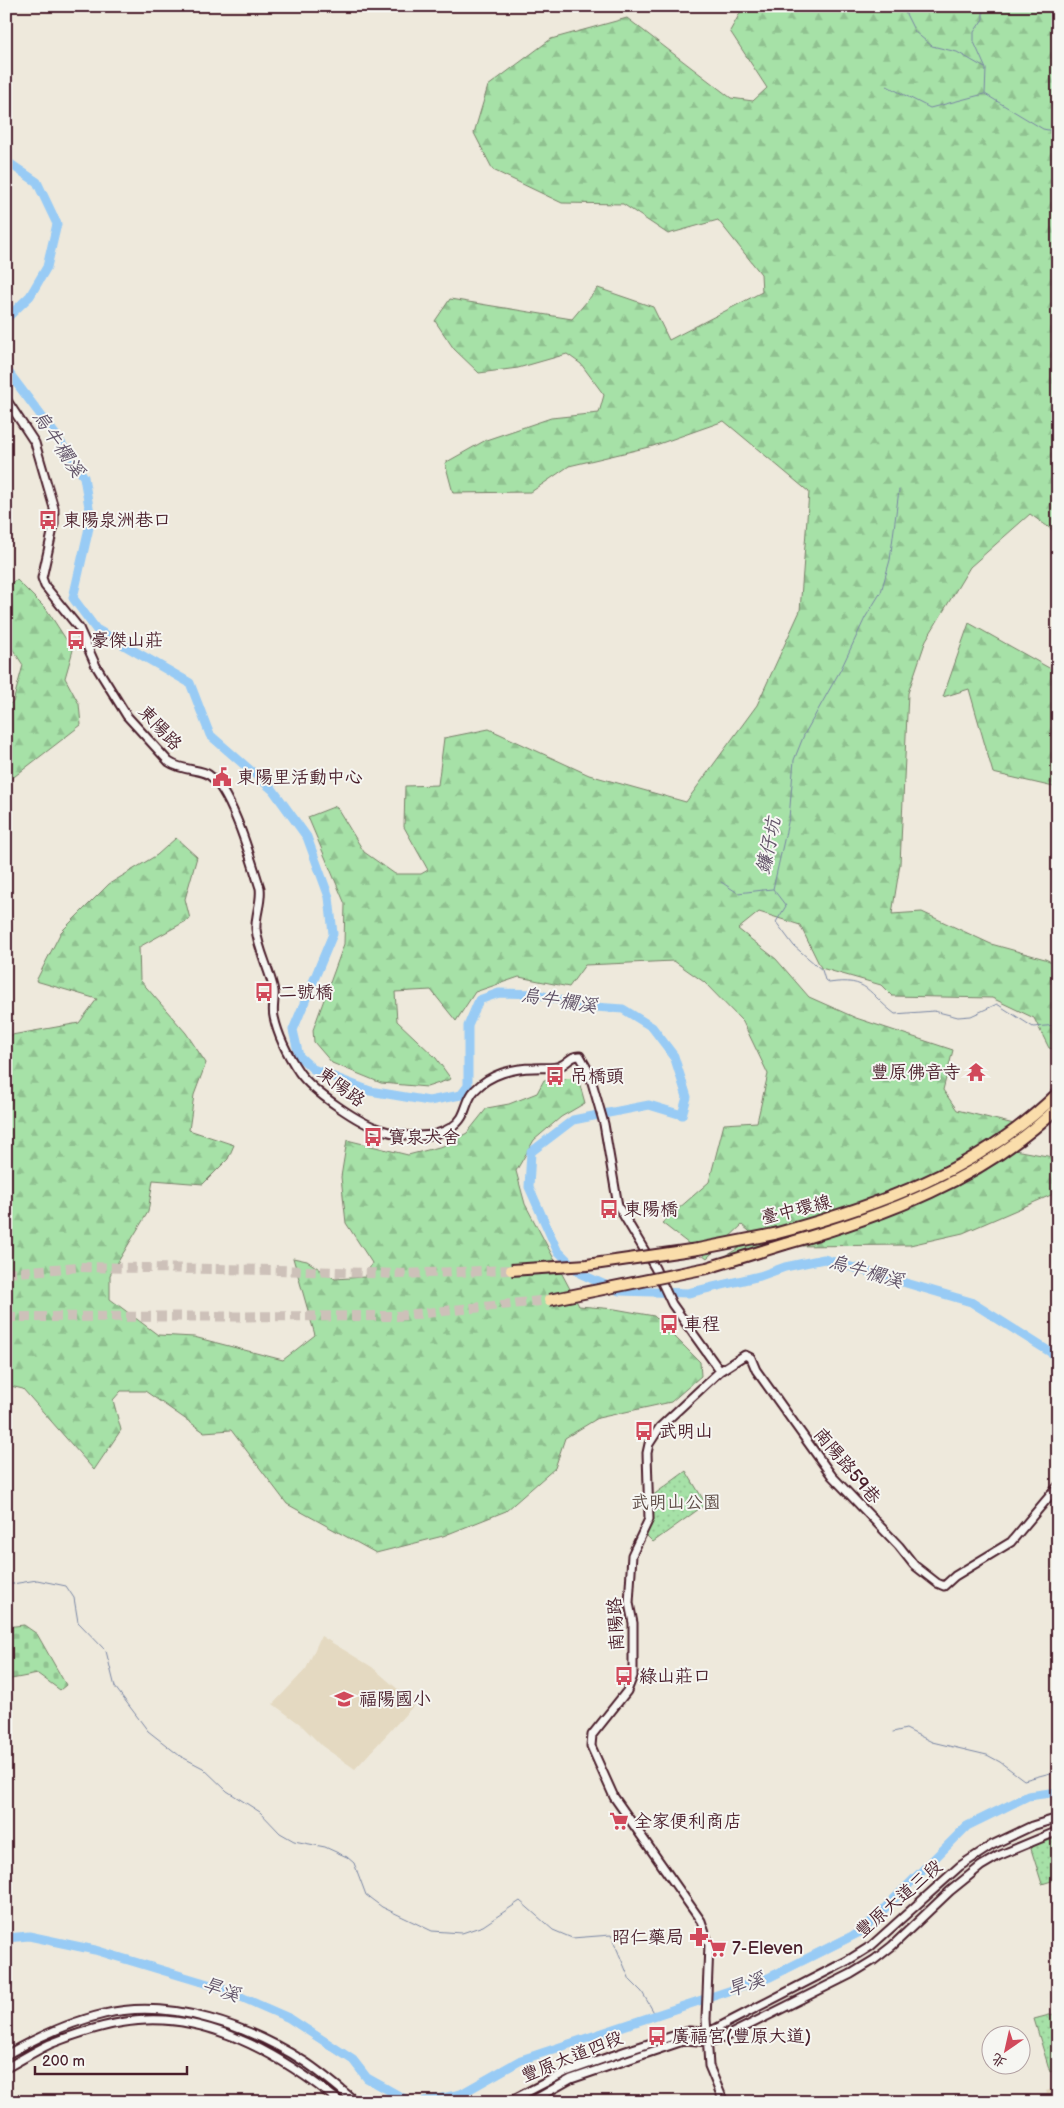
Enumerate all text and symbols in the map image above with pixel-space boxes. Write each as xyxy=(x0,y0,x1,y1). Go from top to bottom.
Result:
water label: 烏牛欄溪 xyxy=(27,406,89,483)
bus stop icon: 東陽泉洲巷口 xyxy=(37,509,59,531)
place label: 東陽泉洲巷口 xyxy=(63,510,171,531)
bus stop icon: 豪傑山莊 xyxy=(65,629,87,651)
place label: 豪傑山莊 xyxy=(91,630,163,651)
street label: 東陽路 xyxy=(134,701,186,755)
public building icon: 東陽里活動中心 xyxy=(211,766,233,788)
place label: 東陽里活動中心 xyxy=(237,767,363,788)
water label: 鐮仔坑 xyxy=(752,814,787,876)
bus stop icon: 二號橋 xyxy=(253,981,275,1003)
place label: 二號橋 xyxy=(279,982,333,1003)
water label: 烏牛欄溪 xyxy=(520,984,599,1018)
temple icon: 豐原佛音寺 xyxy=(965,1061,987,1083)
street label: 東陽路 xyxy=(313,1062,369,1112)
place label: 豐原佛音寺 xyxy=(871,1062,961,1083)
bus stop icon: 吊橋頭 xyxy=(544,1065,566,1087)
place label: 吊橋頭 xyxy=(570,1066,624,1087)
bus stop icon: 寶泉犬舍 xyxy=(362,1126,384,1148)
place label: 寶泉犬舍 xyxy=(388,1127,460,1148)
street label: 臺中環線 xyxy=(759,1191,833,1229)
bus stop icon: 東陽橋 xyxy=(598,1198,620,1220)
place label: 東陽橋 xyxy=(624,1199,678,1220)
water label: 烏牛欄溪 xyxy=(826,1250,907,1294)
bus stop icon: 車程 xyxy=(658,1313,680,1335)
place label: 車程 xyxy=(684,1314,720,1335)
bus stop icon: 武明山 xyxy=(633,1420,655,1442)
place label: 武明山 xyxy=(659,1421,713,1442)
street label: 南陽路59巷 xyxy=(809,1424,885,1508)
park label: 武明山公園 xyxy=(631,1492,721,1513)
street label: 南陽路 xyxy=(604,1596,628,1652)
bus stop icon: 綠山莊口 xyxy=(613,1665,635,1687)
place label: 綠山莊口 xyxy=(639,1666,711,1687)
school or university icon: 福陽國小 xyxy=(333,1688,355,1710)
place label: 福陽國小 xyxy=(359,1689,431,1710)
supermarket icon: 全家便利商店 xyxy=(608,1810,630,1832)
place label: 全家便利商店 xyxy=(634,1811,742,1832)
street label: 豐原大道三段 xyxy=(851,1856,947,1942)
pharmacy icon: 昭仁藥局 xyxy=(688,1926,710,1948)
place label: 昭仁藥局 xyxy=(612,1927,684,1948)
supermarket icon: 7-Eleven xyxy=(706,1937,728,1959)
place label: 7-Eleven xyxy=(732,1938,803,1959)
water label: 旱溪 xyxy=(724,1968,769,2002)
water label: 旱溪 xyxy=(199,1973,244,2008)
bus stop icon: 廣福宮(豐原大道) xyxy=(646,2025,668,2047)
place label: 廣福宮(豐原大道) xyxy=(672,2026,811,2047)
north arrow xyxy=(982,2026,1032,2076)
street label: 豐原大道四段 xyxy=(518,2027,626,2087)
scale bar xyxy=(35,2043,188,2075)
text: 北 xyxy=(988,2049,1010,2071)
text: 200 m xyxy=(42,2052,85,2071)

